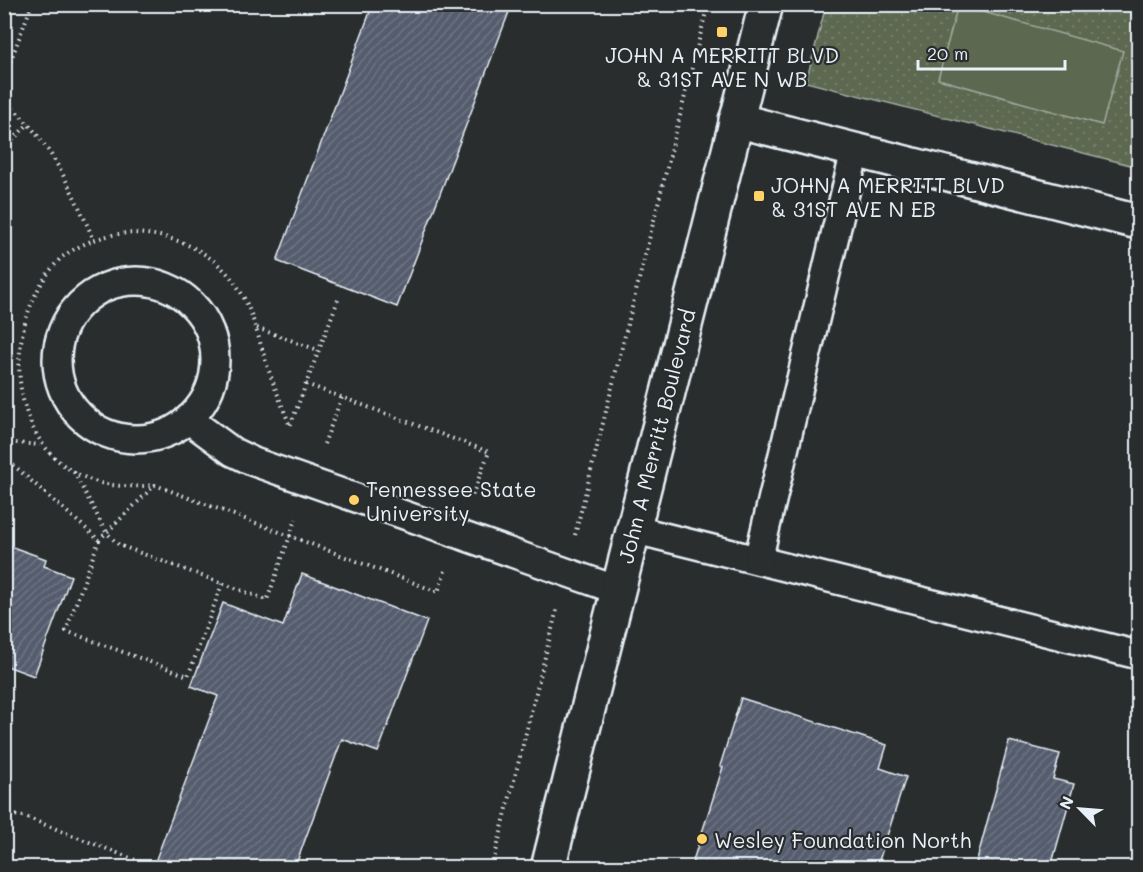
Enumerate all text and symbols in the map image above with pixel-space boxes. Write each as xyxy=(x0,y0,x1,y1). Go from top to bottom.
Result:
marker: JOHN A MERRITT BLVD & 31ST AVE N WB xyxy=(715,25,729,39)
scale bar xyxy=(918,33,1065,71)
place label: JOHN A MERRITT BLVD & 31ST AVE N WB xyxy=(605,41,839,92)
text: 20 m xyxy=(927,41,968,65)
place label: JOHN A MERRITT BLVD & 31ST AVE N EB xyxy=(771,171,1005,222)
marker: JOHN A MERRITT BLVD & 31ST AVE N EB xyxy=(752,189,766,203)
street label: John A Merritt Boulevard xyxy=(611,306,701,566)
place label: Tennessee State University xyxy=(366,475,536,526)
marker: Tennessee State University xyxy=(347,493,361,507)
north arrow xyxy=(1050,779,1110,839)
text: N xyxy=(1054,793,1078,812)
place label: Wesley Foundation North xyxy=(714,826,971,853)
marker: Wesley Foundation North xyxy=(695,832,709,846)

